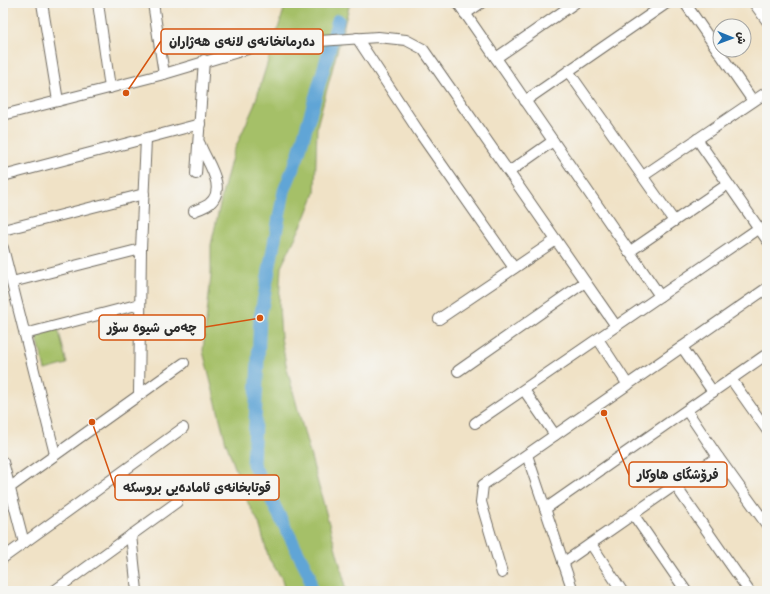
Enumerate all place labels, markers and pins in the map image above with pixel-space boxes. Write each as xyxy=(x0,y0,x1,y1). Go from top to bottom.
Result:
callout: دەرمانخانەی لانەی هەژاران xyxy=(161,29,323,54)
callout: چەمی شیوە سۆر xyxy=(99,315,205,340)
callout: فرۆشگای ھاوکار xyxy=(629,462,727,487)
callout: قوتابخانەی ئامادەیی بروسکە xyxy=(115,475,279,500)

